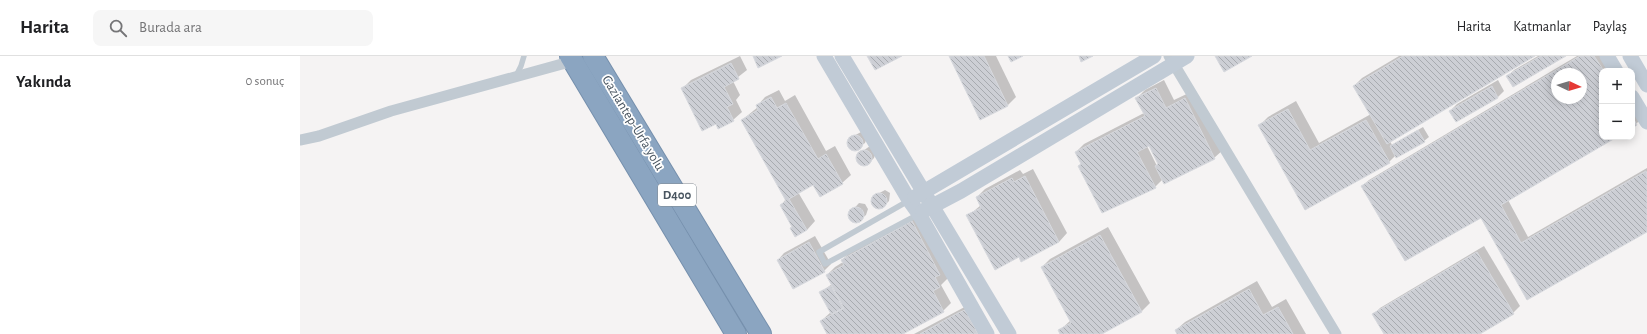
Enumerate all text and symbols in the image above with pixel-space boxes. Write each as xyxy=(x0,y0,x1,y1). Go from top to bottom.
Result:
search box xyxy=(93,10,373,46)
icon: search xyxy=(107,17,129,39)
text: Harita xyxy=(20,18,69,37)
text: Burada ara xyxy=(139,20,202,35)
text: Harita xyxy=(1457,20,1491,34)
text: Katmanlar xyxy=(1513,20,1571,34)
text: Paylaş xyxy=(1593,20,1627,34)
north arrow xyxy=(1551,68,1587,104)
map controls xyxy=(1599,68,1635,140)
button: + xyxy=(1599,68,1635,104)
text: Yakında xyxy=(16,73,72,90)
street label: Gaziantep-Urfa yolu xyxy=(599,73,667,173)
text: 0 sonuç xyxy=(246,75,284,88)
button: − xyxy=(1599,104,1635,140)
road number: D400 xyxy=(658,184,696,206)

